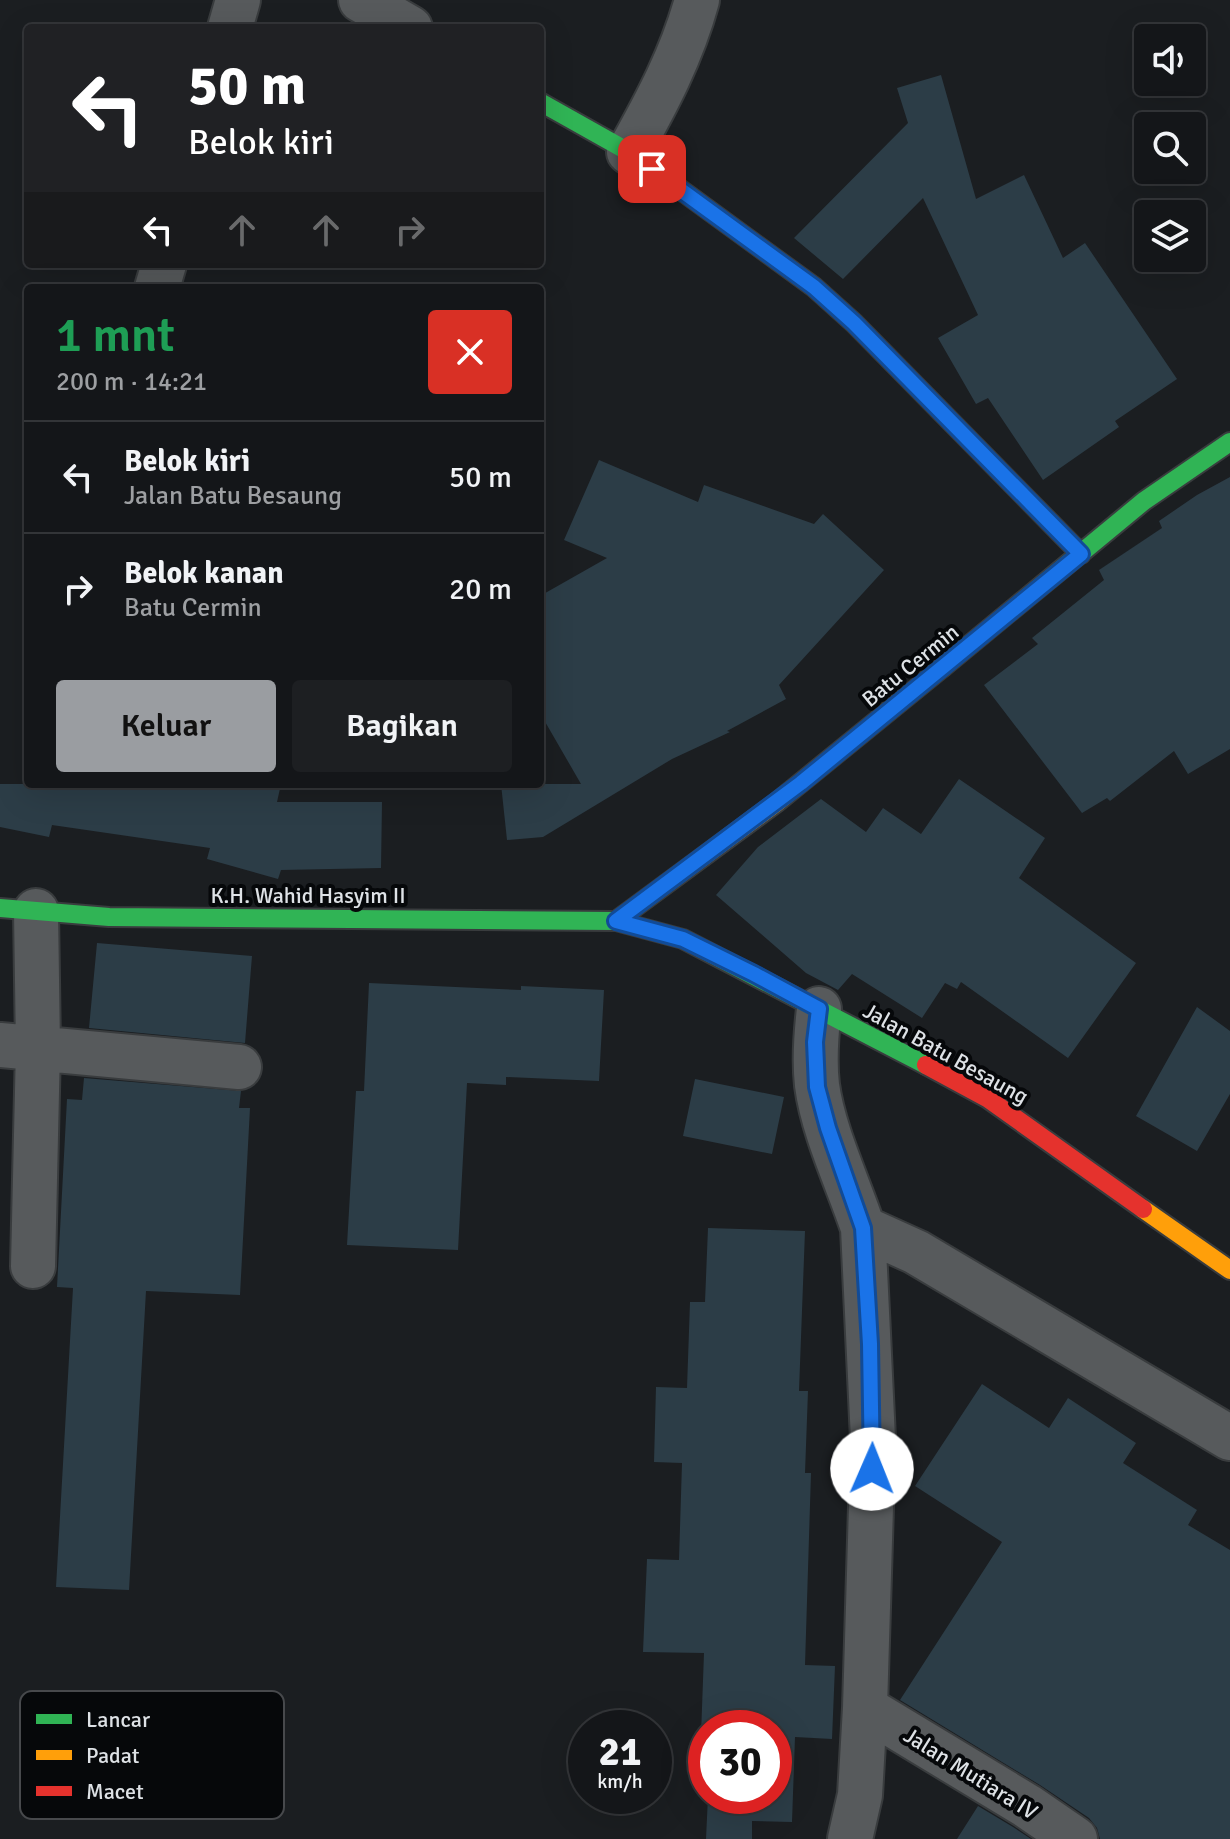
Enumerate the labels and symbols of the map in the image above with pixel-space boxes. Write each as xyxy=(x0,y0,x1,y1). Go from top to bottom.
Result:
pin xyxy=(618,135,686,203)
street label: Batu Cermin xyxy=(857,618,964,713)
street label: K.H. Wahid Hasyim II xyxy=(210,882,406,909)
street label: Jalan Batu Besaung xyxy=(859,997,1033,1110)
position arrow xyxy=(830,1427,914,1511)
legend xyxy=(20,1691,284,1819)
text: Lancar xyxy=(86,1706,150,1733)
speed limit sign: 30 xyxy=(688,1710,792,1814)
street label: Jalan Mutiara IV xyxy=(899,1722,1043,1826)
text: Padat xyxy=(86,1742,140,1769)
text: Macet xyxy=(86,1778,144,1805)

